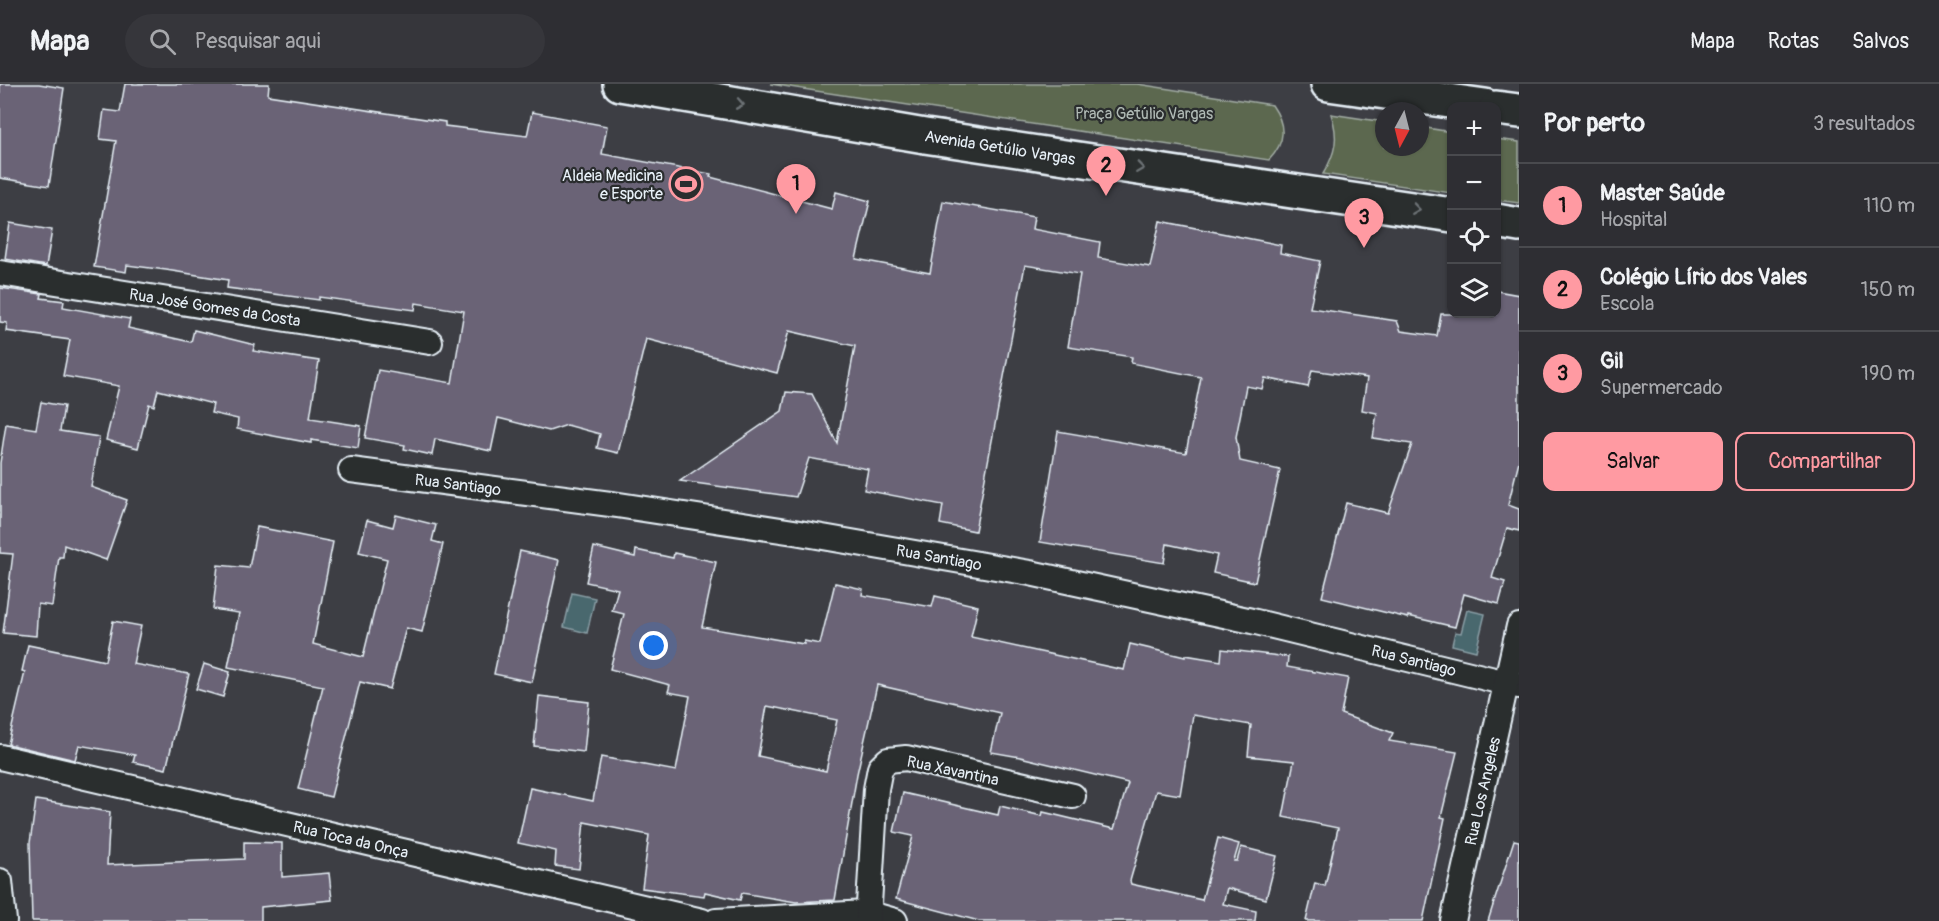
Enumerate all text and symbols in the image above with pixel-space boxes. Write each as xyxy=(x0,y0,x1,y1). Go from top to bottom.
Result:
search box xyxy=(125,14,545,68)
text: Mapa xyxy=(30,24,89,59)
icon: search xyxy=(146,25,179,58)
text: Pesquisar aqui xyxy=(194,27,321,55)
text: Mapa xyxy=(1690,28,1735,55)
text: Rotas xyxy=(1768,28,1819,55)
text: Salvos xyxy=(1852,28,1909,55)
one-way arrow xyxy=(734,97,744,110)
north arrow xyxy=(1375,102,1429,156)
map controls xyxy=(1447,102,1501,318)
button: + xyxy=(1447,102,1501,156)
park label: Praça Getúlio Vargas xyxy=(1075,104,1213,124)
text: Por perto xyxy=(1543,107,1645,139)
text: 3 resultados xyxy=(1813,111,1915,136)
street label: Avenida Getúlio Vargas xyxy=(923,126,1077,170)
pin: 2 xyxy=(1086,147,1126,196)
button: − xyxy=(1447,156,1501,210)
one-way arrow xyxy=(1135,162,1144,174)
pin: 1 xyxy=(776,164,816,214)
place label: Aldeia Medicina e Esporte xyxy=(562,166,663,204)
sports icon: Aldeia Medicina e Esporte xyxy=(668,166,704,202)
text: Master Saúde xyxy=(1600,179,1725,207)
text: 1 xyxy=(1559,193,1566,218)
text: 110 m xyxy=(1864,193,1915,218)
pin: 3 xyxy=(1344,198,1384,248)
one-way arrow xyxy=(1411,203,1420,215)
text: Hospital xyxy=(1600,207,1667,232)
button: locate xyxy=(1447,210,1501,264)
text: Colégio Lírio dos Vales xyxy=(1600,263,1807,291)
button: layers xyxy=(1447,264,1501,318)
text: 2 xyxy=(1557,277,1568,302)
text: 150 m xyxy=(1861,277,1915,302)
street label: Rua José Gomes da Costa xyxy=(128,285,302,331)
text: Escola xyxy=(1600,291,1654,316)
text: Gil xyxy=(1600,347,1624,375)
text: 3 xyxy=(1557,361,1568,386)
text: 190 m xyxy=(1861,361,1915,386)
text: Supermercado xyxy=(1600,375,1723,400)
button: Salvar xyxy=(1543,432,1723,491)
button: Compartilhar xyxy=(1735,432,1915,491)
street label: Rua Santiago xyxy=(414,470,503,500)
street label: Rua Santiago xyxy=(894,541,984,575)
your location xyxy=(639,631,668,660)
street label: Rua Santiago xyxy=(1369,641,1459,681)
street label: Rua Los Angeles xyxy=(1461,735,1505,847)
street label: Rua Xavantina xyxy=(905,751,1001,790)
street label: Rua Toca da Onça xyxy=(291,817,410,863)

